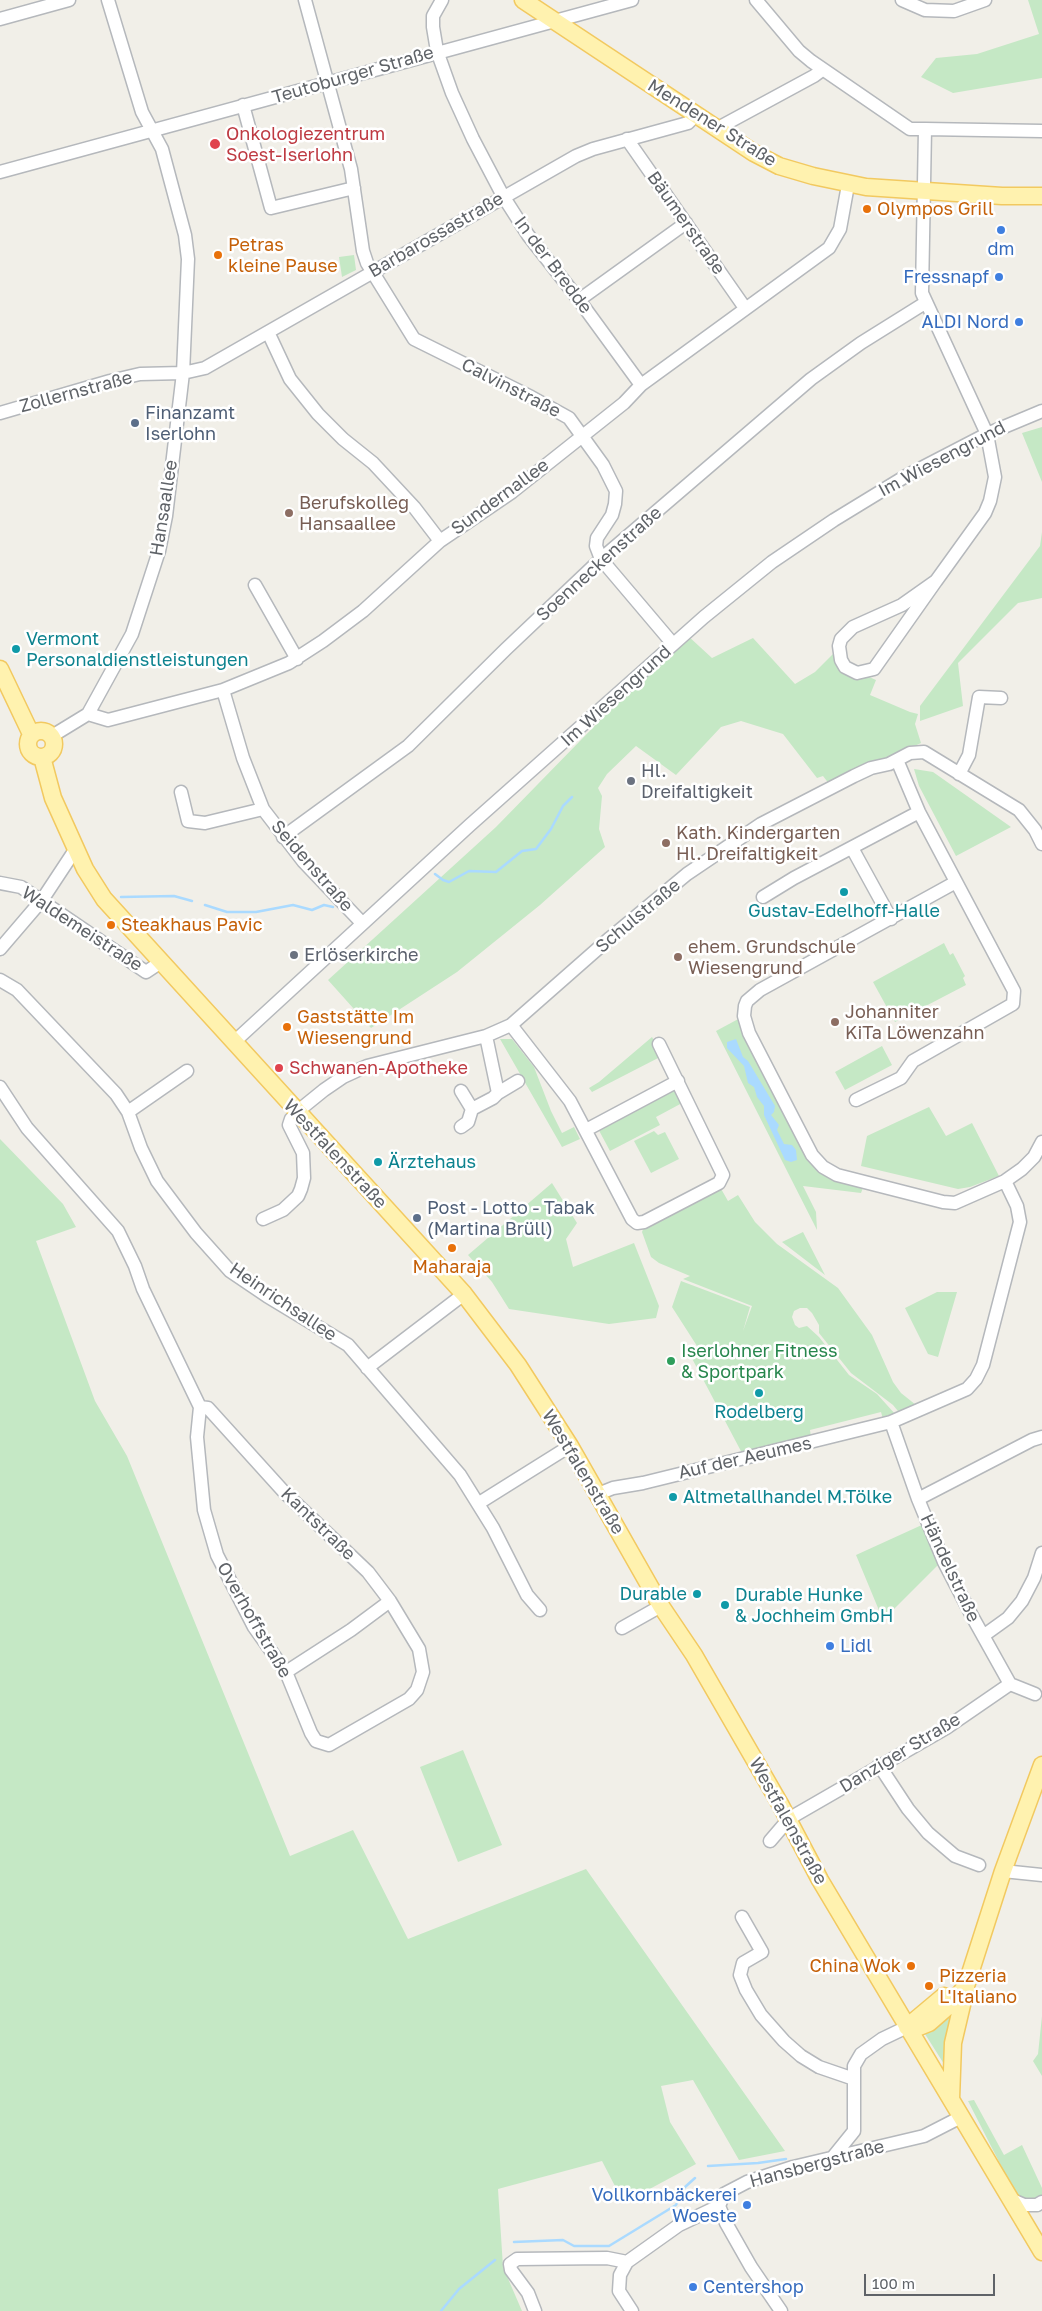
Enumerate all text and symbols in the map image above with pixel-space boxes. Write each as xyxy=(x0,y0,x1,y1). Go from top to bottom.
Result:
street label: Teutoburger Straße xyxy=(270,42,436,108)
street label: Mendener Straße xyxy=(644,75,780,171)
place label: Onkologiezentrum Soest-Iserlohn xyxy=(226,123,385,166)
marker: Onkologiezentrum Soest-Iserlohn xyxy=(208,137,222,151)
street label: Bäumerstraße xyxy=(642,167,730,279)
street label: Barbarossastraße xyxy=(365,188,507,282)
place label: Olympos Grill xyxy=(877,198,994,220)
marker: Olympos Grill xyxy=(861,203,873,215)
street label: In der Bredde xyxy=(509,212,597,318)
marker: dm xyxy=(995,224,1007,236)
place label: Petras kleine Pause xyxy=(228,234,338,276)
place label: dm xyxy=(988,238,1014,260)
marker: Petras kleine Pause xyxy=(212,249,224,261)
place label: Fressnapf xyxy=(903,266,989,288)
marker: Fressnapf xyxy=(993,271,1005,283)
place label: ALDI Nord xyxy=(922,311,1009,333)
marker: ALDI Nord xyxy=(1013,316,1025,328)
street label: Calvinstraße xyxy=(458,354,564,422)
street label: Zollernstraße xyxy=(17,367,135,417)
place label: Finanzamt Iserlohn xyxy=(145,402,235,444)
street label: Im Wiesengrund xyxy=(875,416,1009,502)
marker: Finanzamt Iserlohn xyxy=(129,417,141,429)
street label: Sundernallee xyxy=(447,454,553,540)
street label: Hansaallee xyxy=(146,458,182,558)
place label: Berufskolleg Hansaallee xyxy=(299,492,409,534)
street label: Soenneckenstraße xyxy=(532,502,666,626)
marker: Berufskolleg Hansaallee xyxy=(283,507,295,519)
place label: Vermont Personaldienstleistungen xyxy=(26,628,248,670)
street label: Im Wiesengrund xyxy=(556,641,676,751)
marker: Vermont Personaldienstleistungen xyxy=(10,643,22,655)
place label: Hl. Dreifaltigkeit xyxy=(641,760,753,802)
marker: Hl. Dreifaltigkeit xyxy=(625,775,637,787)
street label: Seidenstraße xyxy=(266,816,358,916)
place label: Kath. Kindergarten Hl. Dreifaltigkeit xyxy=(676,822,840,864)
marker: Kath. Kindergarten Hl. Dreifaltigkeit xyxy=(660,837,672,849)
street label: Schulstraße xyxy=(591,874,685,958)
street label: Waldemeistraße xyxy=(18,882,146,976)
marker: Gustav-Edelhoff-Halle xyxy=(838,886,850,898)
place label: Gustav-Edelhoff-Halle xyxy=(748,900,940,922)
place label: Steakhaus Pavic xyxy=(121,914,262,936)
marker: Steakhaus Pavic xyxy=(105,919,117,931)
place label: ehem. Grundschule Wiesengrund xyxy=(688,936,856,979)
place label: Erlöserkirche xyxy=(304,944,419,966)
marker: Erlöserkirche xyxy=(288,949,300,961)
marker: ehem. Grundschule Wiesengrund xyxy=(672,951,684,963)
place label: Johanniter KiTa Löwenzahn xyxy=(845,1001,985,1044)
place label: Gaststätte Im Wiesengrund xyxy=(297,1006,414,1048)
marker: Johanniter KiTa Löwenzahn xyxy=(829,1016,841,1028)
marker: Gaststätte Im Wiesengrund xyxy=(281,1021,293,1033)
place label: Schwanen-Apotheke xyxy=(289,1057,468,1079)
marker: Schwanen-Apotheke xyxy=(273,1062,285,1074)
street label: Westfalenstraße xyxy=(279,1095,391,1213)
place label: Ärztehaus xyxy=(388,1151,476,1173)
marker: Ärztehaus xyxy=(372,1156,384,1168)
place label: Post - Lotto - Tabak (Martina Brüll) xyxy=(427,1197,595,1240)
marker: Post - Lotto - Tabak (Martina Brüll) xyxy=(411,1212,423,1224)
marker: Maharaja xyxy=(446,1242,458,1254)
place label: Maharaja xyxy=(413,1256,491,1278)
street label: Heinrichsallee xyxy=(225,1258,341,1346)
place label: Iserlohner Fitness & Sportpark xyxy=(681,1340,837,1382)
marker: Iserlohner Fitness & Sportpark xyxy=(665,1355,677,1367)
marker: Rodelberg xyxy=(753,1387,765,1399)
place label: Rodelberg xyxy=(714,1401,804,1423)
street label: Westfalenstraße xyxy=(537,1406,629,1538)
street label: Auf der Aeumes xyxy=(676,1432,814,1484)
street label: Kantstraße xyxy=(276,1483,360,1565)
place label: Altmetallhandel M.Tölke xyxy=(683,1486,892,1508)
marker: Altmetallhandel M.Tölke xyxy=(667,1491,679,1503)
street label: Händelstraße xyxy=(916,1510,984,1626)
street label: Overhoffstraße xyxy=(212,1558,296,1682)
place label: Durable xyxy=(619,1583,687,1605)
place label: Durable Hunke & Jochheim GmbH xyxy=(735,1584,893,1626)
marker: Durable xyxy=(691,1588,703,1600)
marker: Durable Hunke & Jochheim GmbH xyxy=(719,1599,731,1611)
place label: Lidl xyxy=(840,1635,872,1657)
marker: Lidl xyxy=(824,1640,836,1652)
street label: Danziger Straße xyxy=(836,1708,964,1798)
street label: Westfalenstraße xyxy=(744,1754,832,1888)
place label: China Wok xyxy=(810,1955,901,1977)
marker: China Wok xyxy=(905,1960,917,1972)
place label: Pizzeria L'Italiano xyxy=(939,1965,1017,2008)
marker: Pizzeria L'Italiano xyxy=(923,1980,935,1992)
street label: Hansbergstraße xyxy=(747,2136,887,2192)
place label: Vollkornbäckerei Woeste xyxy=(592,2184,737,2226)
marker: Vollkornbäckerei Woeste xyxy=(741,2199,753,2211)
scale bar xyxy=(867,2264,998,2296)
text: 100 m xyxy=(872,2274,915,2292)
place label: Centershop xyxy=(703,2276,804,2298)
marker: Centershop xyxy=(687,2281,699,2293)

